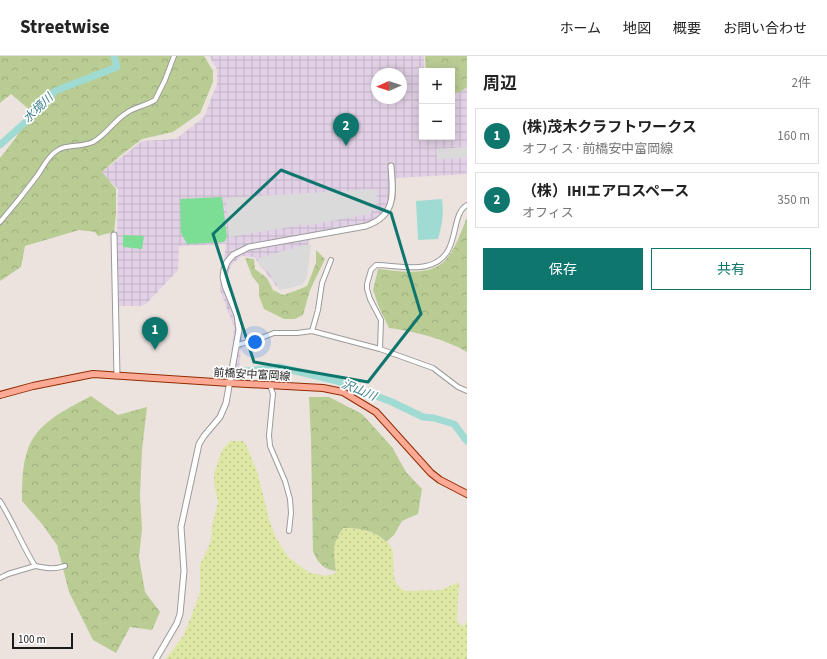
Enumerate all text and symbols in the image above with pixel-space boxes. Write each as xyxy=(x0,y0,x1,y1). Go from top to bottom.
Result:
text: Streetwise xyxy=(20,14,110,41)
text: ホーム xyxy=(559,19,601,39)
text: 地図 xyxy=(623,19,651,39)
text: 概要 xyxy=(673,19,701,39)
text: お問い合わせ xyxy=(723,19,807,39)
north arrow xyxy=(371,68,407,104)
map controls xyxy=(419,68,455,140)
button: + xyxy=(419,68,455,104)
text: 周辺 xyxy=(483,72,517,96)
text: 2件 xyxy=(792,74,811,92)
water label: 水境川 xyxy=(19,88,59,127)
button: − xyxy=(419,104,455,140)
pin: 2 xyxy=(333,113,359,146)
text: (株)茂木クラフトワークス xyxy=(522,117,697,138)
text: 1 xyxy=(494,127,500,145)
text: 160 m xyxy=(777,127,810,145)
text: オフィス · 前橋安中富岡線 xyxy=(522,140,673,158)
text: （株）IHIエアロスペース xyxy=(522,181,689,202)
text: 2 xyxy=(494,191,500,209)
text: 350 m xyxy=(777,191,810,209)
text: オフィス xyxy=(522,204,574,222)
button: 保存 xyxy=(483,248,643,290)
button: 共有 xyxy=(651,248,811,290)
pin: 1 xyxy=(142,317,168,350)
your location xyxy=(245,332,265,352)
street label: 前橋安中富岡線 xyxy=(213,365,291,384)
water label: 沢山川 xyxy=(339,376,381,406)
scale bar xyxy=(12,631,73,650)
text: 100 m xyxy=(18,632,46,647)

